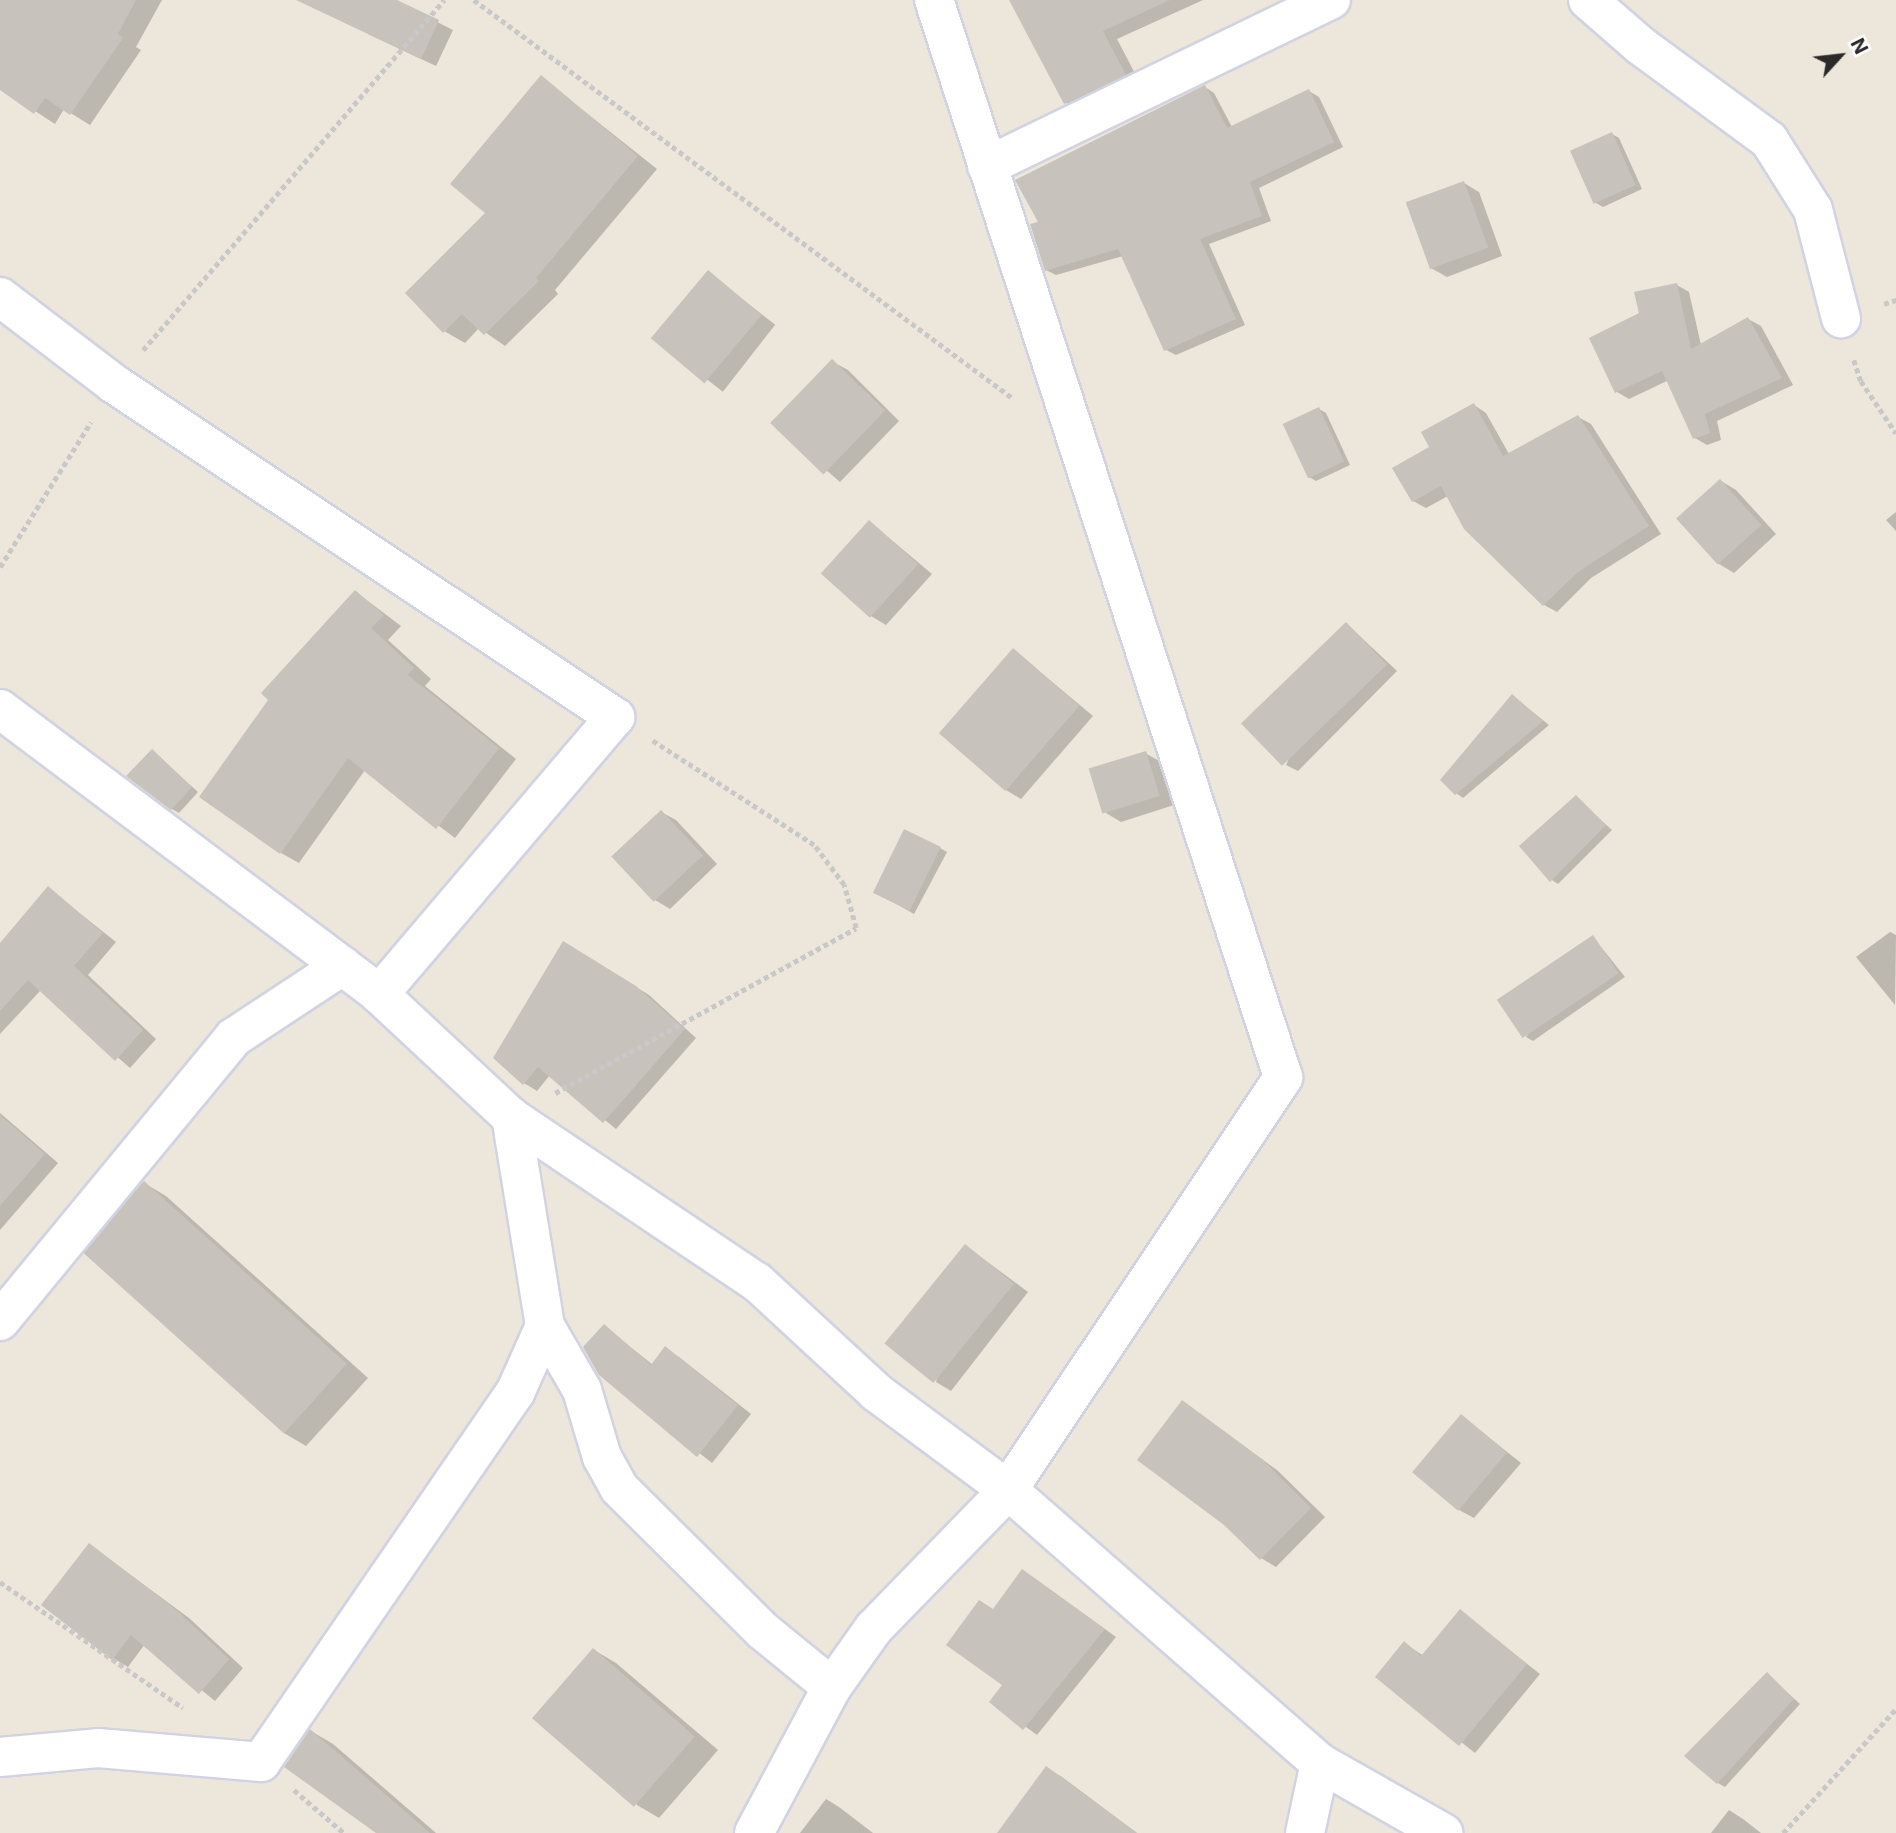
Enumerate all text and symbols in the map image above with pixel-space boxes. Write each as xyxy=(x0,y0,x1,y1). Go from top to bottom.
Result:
north arrow xyxy=(1805,21,1875,91)
text: N xyxy=(1846,35,1873,58)

